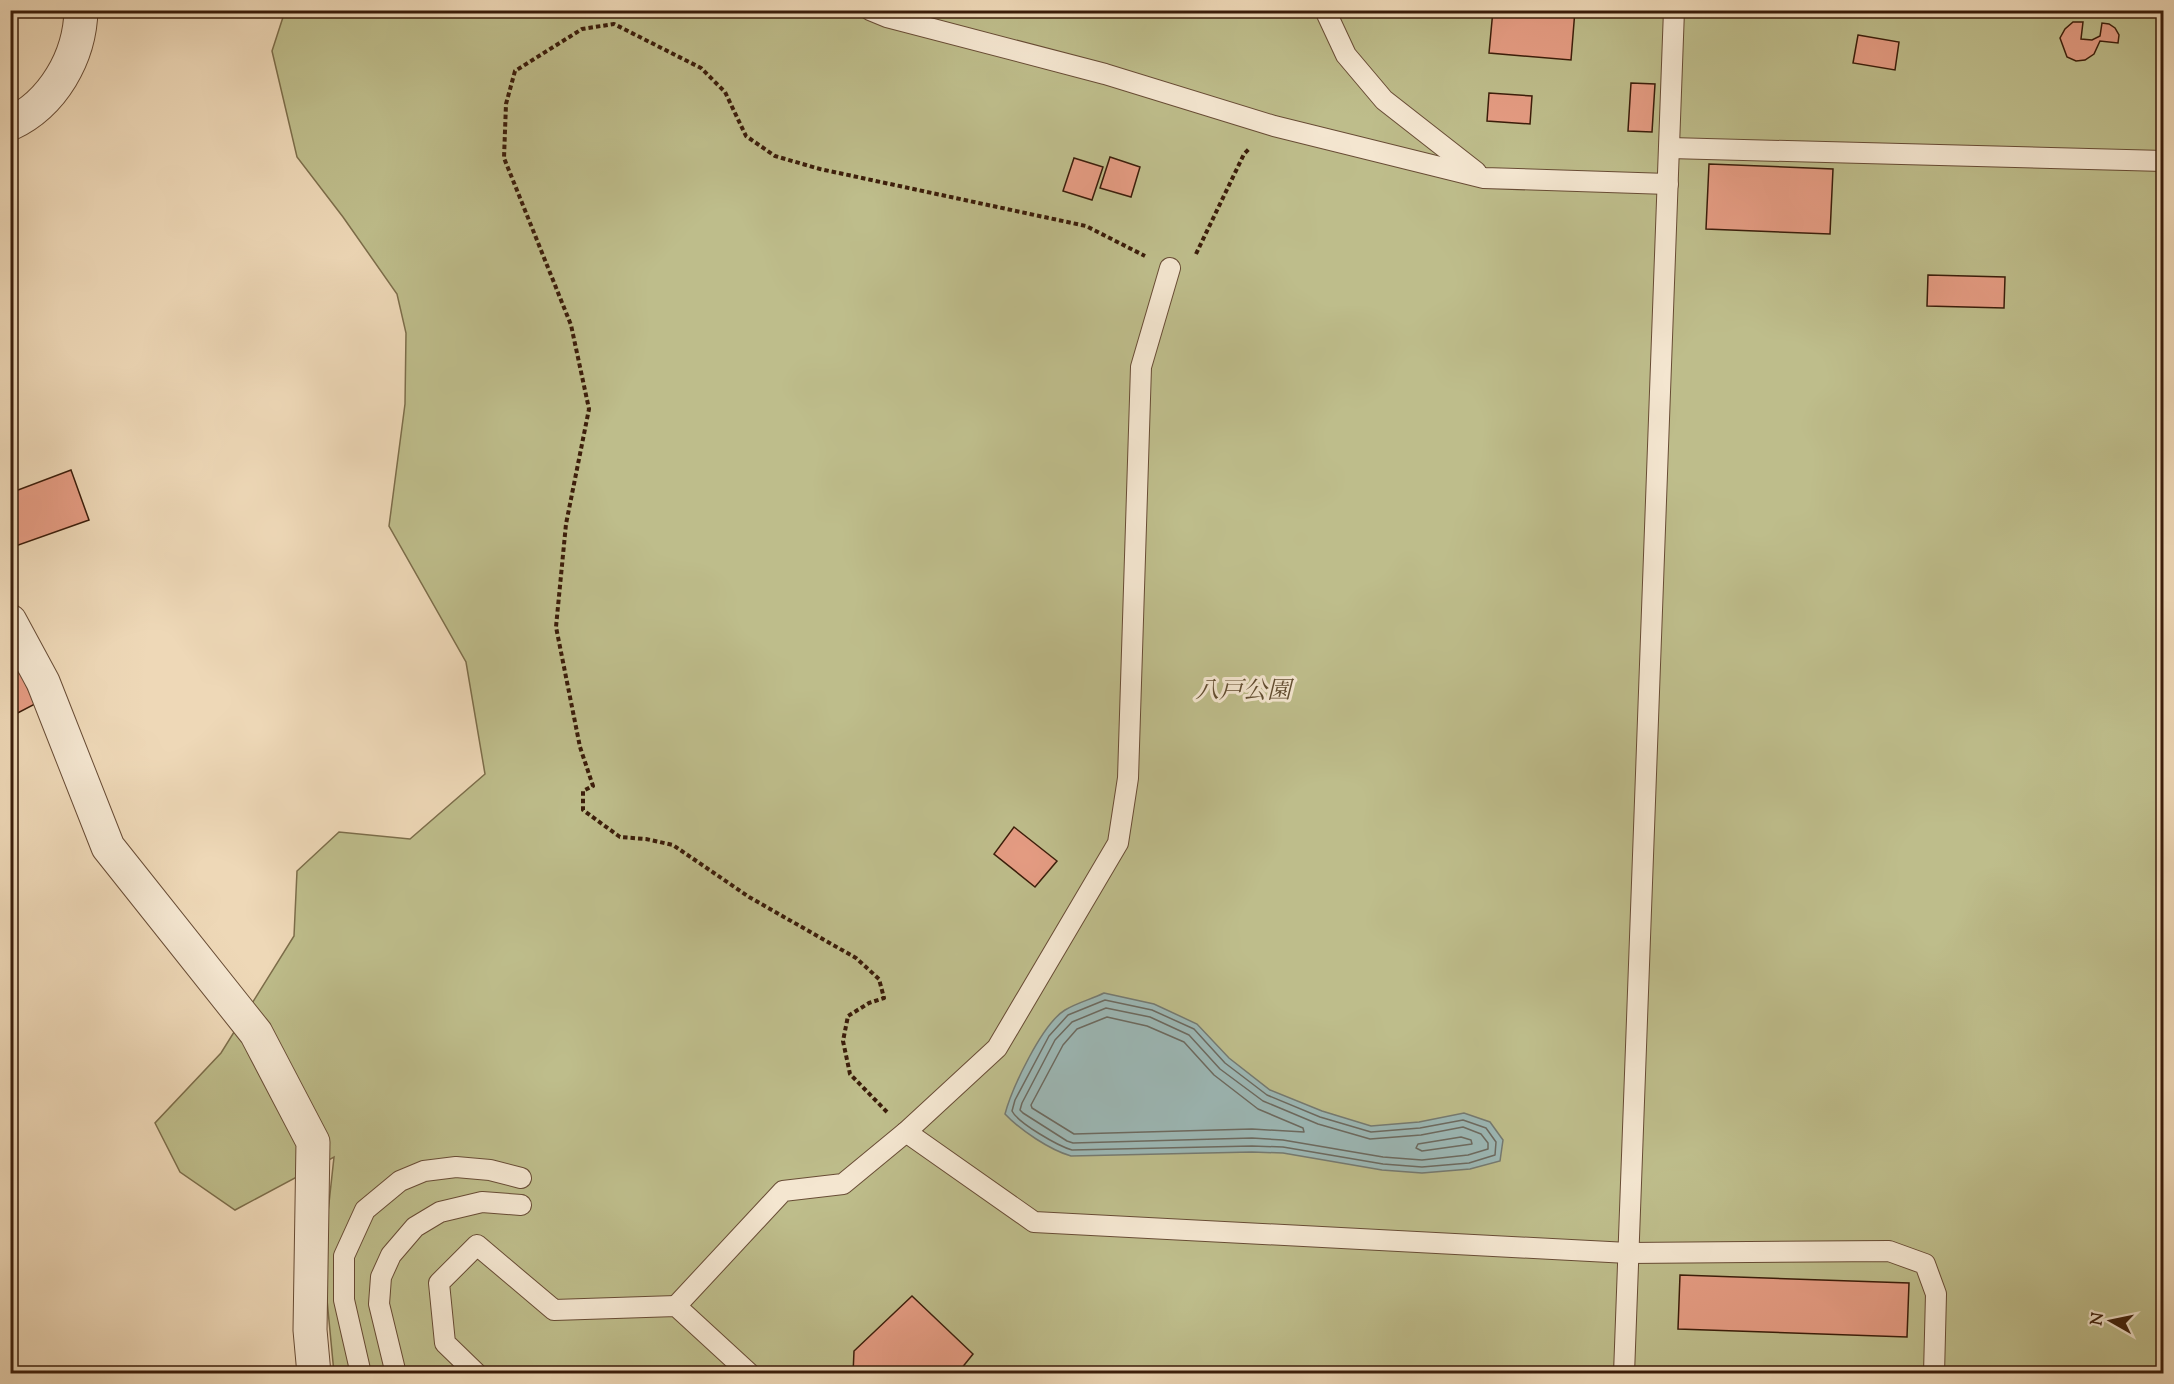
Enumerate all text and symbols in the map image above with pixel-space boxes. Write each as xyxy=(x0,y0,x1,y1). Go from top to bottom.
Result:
park label: 八戸公園 xyxy=(1195,675,1295,709)
north arrow xyxy=(2081,1291,2141,1351)
text: N xyxy=(2086,1311,2111,1327)

